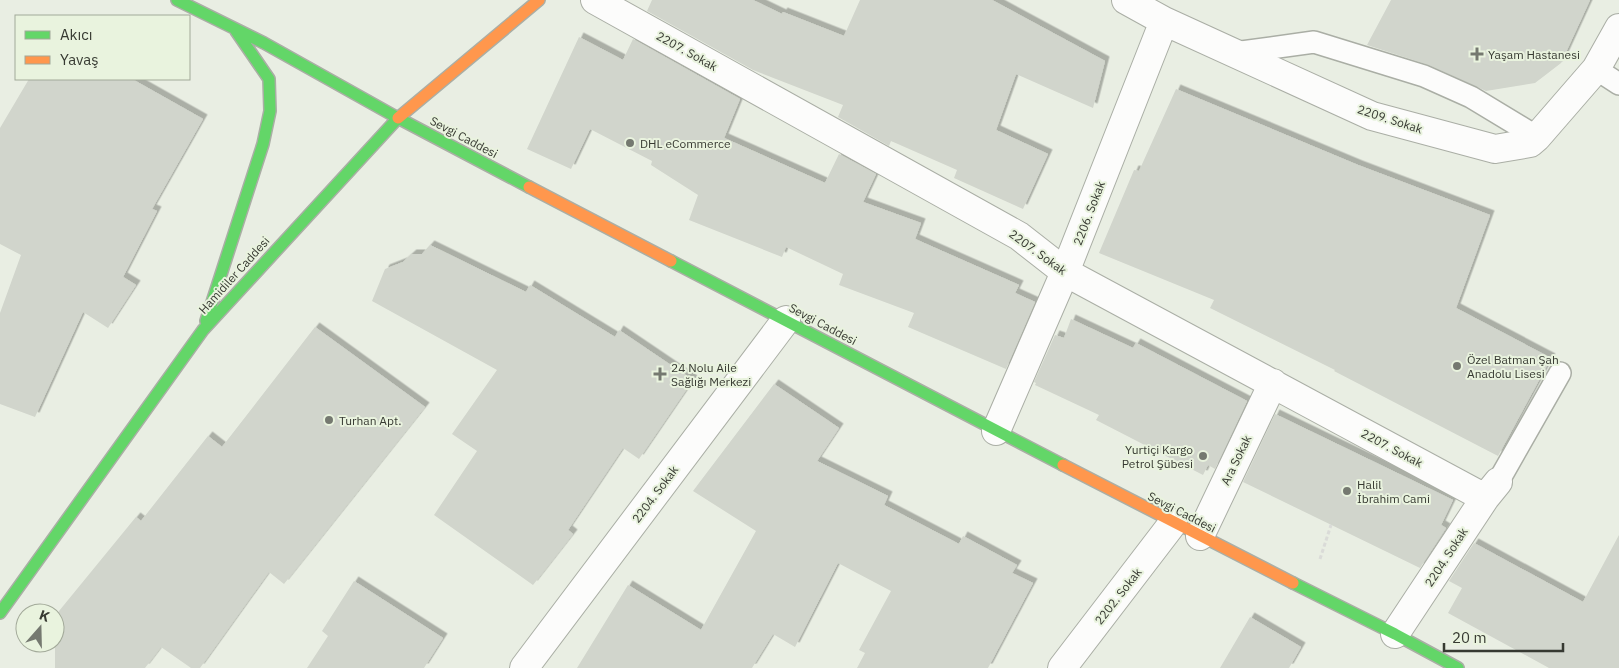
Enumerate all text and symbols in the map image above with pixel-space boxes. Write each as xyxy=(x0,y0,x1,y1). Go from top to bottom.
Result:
legend xyxy=(15,15,190,80)
text: Akıcı xyxy=(60,25,93,44)
street label: 2207. Sokak xyxy=(654,28,721,74)
marker: Yaşam Hastanesi xyxy=(1470,47,1484,61)
place label: Yaşam Hastanesi xyxy=(1488,47,1580,62)
text: Yavaş xyxy=(60,50,99,69)
street label: 2209. Sokak xyxy=(1356,101,1425,137)
street label: Sevgi Caddesi xyxy=(428,113,500,161)
place label: DHL eCommerce xyxy=(640,136,731,151)
marker: DHL eCommerce xyxy=(624,137,636,149)
street label: 2206. Sokak xyxy=(1070,178,1108,247)
street label: 2207. Sokak xyxy=(1006,226,1070,278)
street label: Hamidiler Caddesi xyxy=(195,233,273,317)
street label: Sevgi Caddesi xyxy=(787,300,859,348)
place label: Özel Batman Şah Anadolu Lisesi xyxy=(1467,352,1559,381)
place label: 24 Nolu Aile Sağlığı Merkezi xyxy=(671,360,751,389)
marker: Özel Batman Şah Anadolu Lisesi xyxy=(1451,360,1463,372)
marker: 24 Nolu Aile Sağlığı Merkezi xyxy=(653,367,667,381)
place label: Turhan Apt. xyxy=(339,413,401,428)
marker: Turhan Apt. xyxy=(323,414,335,426)
street label: 2207. Sokak xyxy=(1359,426,1426,471)
street label: Ara Sokak xyxy=(1217,432,1255,488)
place label: Yurtiçi Kargo Petrol Şübesi xyxy=(1122,442,1193,471)
marker: Yurtiçi Kargo Petrol Şübesi xyxy=(1197,450,1209,462)
street label: 2204. Sokak xyxy=(629,462,682,526)
place label: Halil İbrahim Cami xyxy=(1357,477,1430,506)
marker: Halil İbrahim Cami xyxy=(1341,485,1353,497)
street label: Sevgi Caddesi xyxy=(1145,488,1219,536)
street label: 2204. Sokak xyxy=(1421,524,1471,589)
street label: 2202. Sokak xyxy=(1091,564,1145,627)
north arrow xyxy=(15,603,65,653)
text: K xyxy=(37,606,52,626)
scale bar xyxy=(1444,620,1563,652)
text: 20 m xyxy=(1452,628,1487,647)

